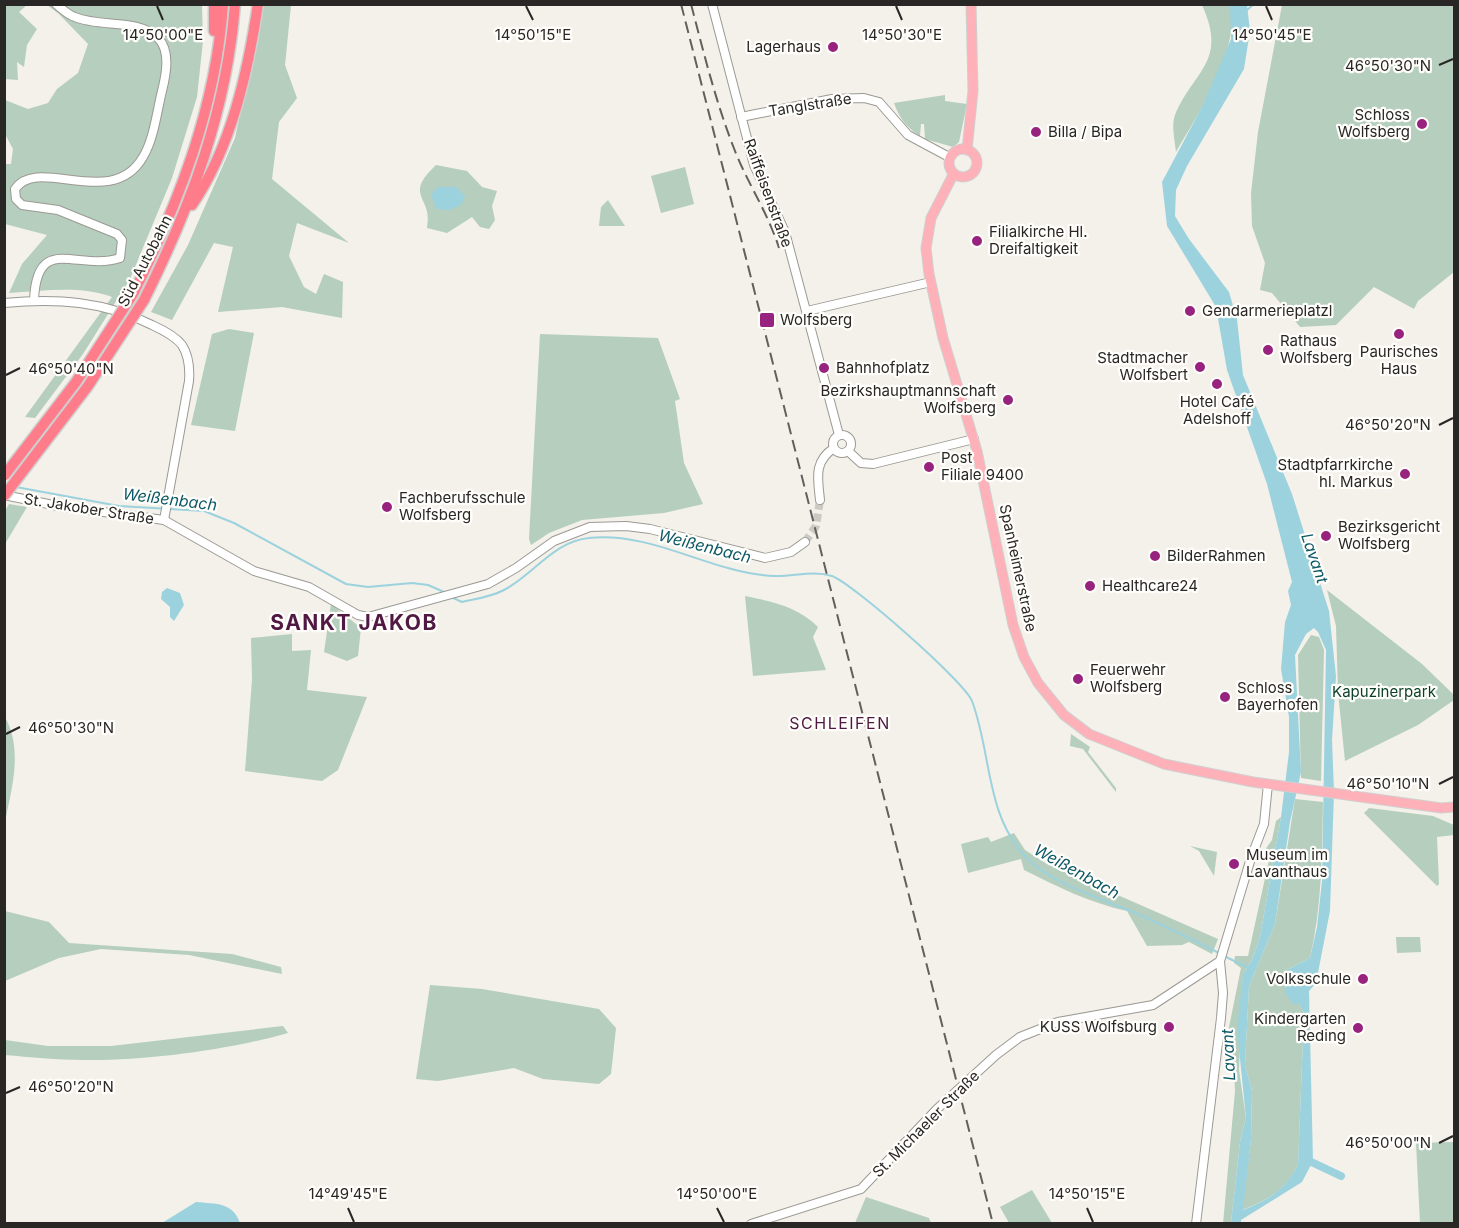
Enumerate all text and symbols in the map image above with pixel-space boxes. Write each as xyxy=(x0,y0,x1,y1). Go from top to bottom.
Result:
text: 14°50'00"E xyxy=(123,25,203,44)
text: 14°50'15"E xyxy=(495,25,571,44)
text: 14°50'30"E xyxy=(862,25,942,44)
text: 14°50'45"E xyxy=(1232,25,1312,44)
place label: Lagerhaus xyxy=(746,37,821,56)
marker: Lagerhaus xyxy=(826,40,840,54)
text: 46°50'30"N xyxy=(1345,56,1431,75)
street label: Tanglstraße xyxy=(767,89,853,120)
place label: Schloss Wolfsberg xyxy=(1338,105,1410,141)
marker: Schloss Wolfsberg xyxy=(1415,117,1429,131)
place label: Billa / Bipa xyxy=(1048,122,1122,141)
marker: Billa / Bipa xyxy=(1029,125,1043,139)
street label: Raiffeisenstraße xyxy=(740,136,797,250)
street label: Süd Autobahn xyxy=(113,212,176,310)
place label: Filialkirche Hl. Dreifaltigkeit xyxy=(989,222,1088,258)
marker: Filialkirche Hl. Dreifaltigkeit xyxy=(970,234,984,248)
place label: Gendarmerieplatzl xyxy=(1202,301,1333,320)
marker: Gendarmerieplatzl xyxy=(1183,304,1197,318)
place label: Wolfsberg xyxy=(780,310,852,329)
marker: Wolfsberg xyxy=(758,311,776,329)
marker: Paurisches Haus xyxy=(1392,327,1406,341)
place label: Rathaus Wolfsberg xyxy=(1280,331,1352,367)
place label: Paurisches Haus xyxy=(1360,342,1438,378)
marker: Rathaus Wolfsberg xyxy=(1261,343,1275,357)
place label: Stadtmacher Wolfsbert xyxy=(1097,348,1188,384)
place label: Bahnhofplatz xyxy=(836,358,930,377)
text: 46°50'40"N xyxy=(28,359,114,378)
marker: Stadtmacher Wolfsbert xyxy=(1193,360,1207,374)
marker: Bahnhofplatz xyxy=(817,361,831,375)
marker: Hotel Café Adelshoff xyxy=(1210,377,1224,391)
place label: Bezirkshauptmannschaft Wolfsberg xyxy=(820,381,996,417)
place label: Hotel Café Adelshoff xyxy=(1180,392,1254,428)
marker: Bezirkshauptmannschaft Wolfsberg xyxy=(1001,393,1015,407)
text: 46°50'20"N xyxy=(1345,415,1431,434)
place label: Post Filiale 9400 xyxy=(941,448,1024,484)
place label: Stadtpfarrkirche hl. Markus xyxy=(1278,455,1393,491)
marker: Post Filiale 9400 xyxy=(922,460,936,474)
marker: Stadtpfarrkirche hl. Markus xyxy=(1398,467,1412,481)
water label: Weißenbach xyxy=(122,483,218,515)
place label: Fachberufsschule Wolfsberg xyxy=(399,488,526,524)
street label: St. Jakober Straße xyxy=(23,489,155,528)
marker: Fachberufsschule Wolfsberg xyxy=(380,500,394,514)
street label: Spanheimerstraße xyxy=(996,502,1041,633)
place label: Bezirksgericht Wolfsberg xyxy=(1338,517,1440,553)
water label: Weißenbach xyxy=(657,525,753,567)
marker: Bezirksgericht Wolfsberg xyxy=(1319,529,1333,543)
water label: Lavant xyxy=(1297,530,1333,586)
place label: BilderRahmen xyxy=(1167,546,1266,565)
marker: BilderRahmen xyxy=(1148,549,1162,563)
place label: Healthcare24 xyxy=(1102,576,1198,595)
marker: Healthcare24 xyxy=(1083,579,1097,593)
district label: SANKT JAKOB xyxy=(270,610,438,635)
place label: Feuerwehr Wolfsberg xyxy=(1090,660,1166,696)
marker: Feuerwehr Wolfsberg xyxy=(1071,672,1085,686)
place label: Schloss Bayerhofen xyxy=(1237,678,1318,714)
park label: Kapuzinerpark xyxy=(1332,682,1437,701)
marker: Schloss Bayerhofen xyxy=(1218,690,1232,704)
district label: SCHLEIFEN xyxy=(789,713,891,733)
text: 46°50'30"N xyxy=(28,718,114,737)
text: 46°50'10"N xyxy=(1347,774,1429,793)
water label: Weißenbach xyxy=(1031,839,1123,903)
place label: Museum im Lavanthaus xyxy=(1246,845,1328,881)
marker: Museum im Lavanthaus xyxy=(1227,857,1241,871)
place label: Volksschule xyxy=(1266,969,1351,988)
marker: Volksschule xyxy=(1356,972,1370,986)
place label: Kindergarten Reding xyxy=(1254,1009,1346,1045)
place label: KUSS Wolfsburg xyxy=(1040,1017,1157,1036)
marker: KUSS Wolfsburg xyxy=(1162,1020,1176,1034)
marker: Kindergarten Reding xyxy=(1351,1021,1365,1035)
water label: Lavant xyxy=(1217,1028,1239,1081)
street label: St. Michaeler Straße xyxy=(868,1066,983,1181)
text: 46°50'20"N xyxy=(28,1077,114,1096)
text: 46°50'00"N xyxy=(1345,1133,1431,1152)
text: 14°49'45"E xyxy=(308,1184,388,1203)
text: 14°50'00"E xyxy=(677,1184,757,1203)
text: 14°50'15"E xyxy=(1049,1184,1125,1203)

